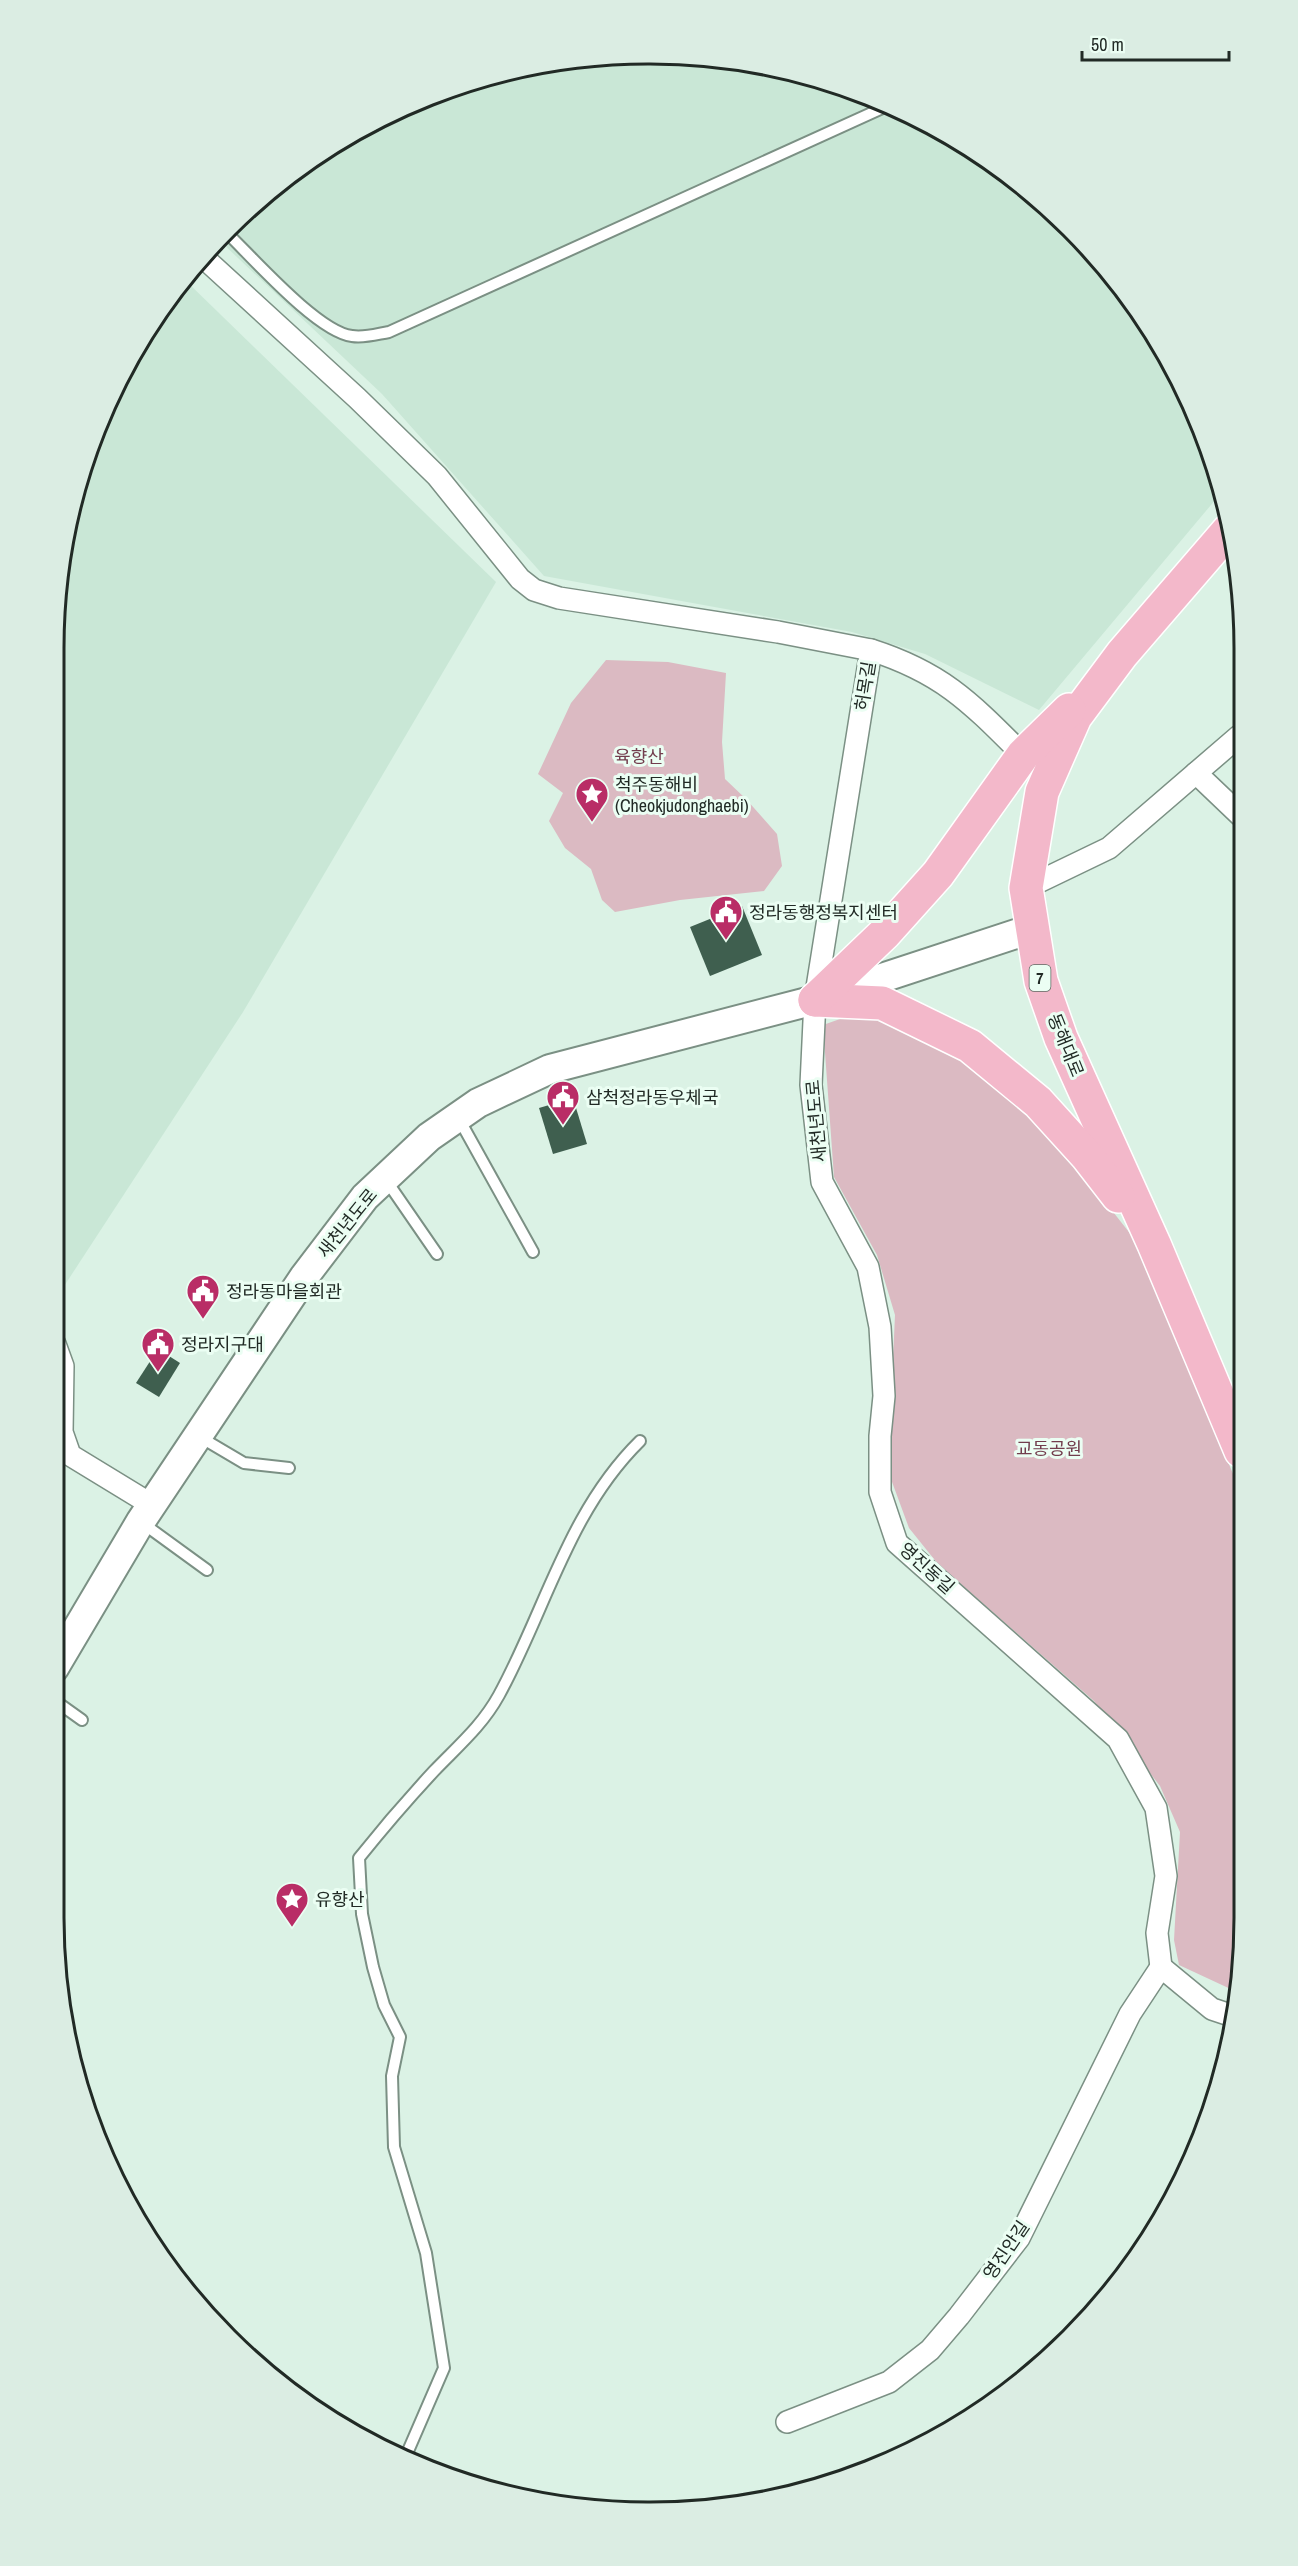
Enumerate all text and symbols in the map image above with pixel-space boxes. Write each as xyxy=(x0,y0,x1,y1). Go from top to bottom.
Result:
scale bar xyxy=(1082,24,1229,62)
text: 50 m xyxy=(1091,32,1124,57)
street label: 허목길 xyxy=(849,660,881,712)
park label: 육향산 xyxy=(614,744,664,769)
place label: 척주동해비 (Cheokjudonghaebi) xyxy=(615,772,749,818)
place icon: 척주동해비 (Cheokjudonghaebi) xyxy=(574,776,610,823)
public building icon: 정라동행정복지센터 xyxy=(708,894,744,941)
place label: 정라동행정복지센터 xyxy=(749,900,898,925)
road number: 7 xyxy=(1030,965,1050,991)
street label: 동해대로 xyxy=(1042,1010,1090,1080)
public building icon: 삼척정라동우체국 xyxy=(545,1079,581,1126)
street label: 새천년도로 xyxy=(800,1079,832,1163)
place label: 삼척정라동우체국 xyxy=(586,1085,718,1110)
street label: 새천년도로 xyxy=(311,1183,383,1263)
public building icon: 정라동마을회관 xyxy=(185,1273,221,1320)
place label: 정라동마을회관 xyxy=(226,1279,342,1304)
public building icon: 정라지구대 xyxy=(140,1326,176,1373)
place label: 정라지구대 xyxy=(181,1332,264,1357)
park label: 교동공원 xyxy=(1016,1436,1082,1461)
street label: 영진동길 xyxy=(894,1537,960,1599)
place icon: 유향산 xyxy=(274,1881,310,1928)
place label: 유향산 xyxy=(315,1887,365,1912)
street label: 영진안길 xyxy=(977,2216,1035,2284)

